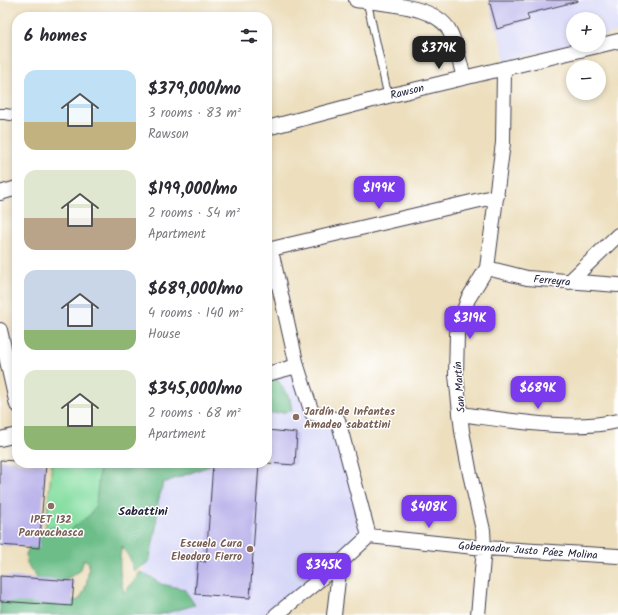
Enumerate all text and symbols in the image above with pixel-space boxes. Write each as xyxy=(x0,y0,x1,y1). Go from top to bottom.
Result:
map controls xyxy=(566,12,606,100)
button: + xyxy=(566,12,606,52)
text: 6 homes xyxy=(24,23,87,50)
icon: filters xyxy=(238,25,260,47)
pin: $379K xyxy=(411,36,467,70)
text: $379K xyxy=(421,38,457,59)
button: − xyxy=(566,60,606,100)
text: $379,000/mo xyxy=(148,76,241,103)
street label: Rawson xyxy=(388,79,426,105)
icon: home xyxy=(56,86,104,134)
text: 3 rooms · 83 m² xyxy=(148,103,241,124)
text: Rawson xyxy=(148,124,189,145)
text: $199,000/mo xyxy=(148,176,238,203)
pin: $199K xyxy=(351,176,407,210)
text: $199K xyxy=(363,178,395,199)
icon: home xyxy=(56,186,104,234)
text: 2 rooms · 54 m² xyxy=(148,203,240,224)
text: Apartment xyxy=(148,224,206,245)
street label: Ferreyra xyxy=(533,270,571,292)
text: $689,000/mo xyxy=(148,276,243,303)
icon: home xyxy=(56,286,104,334)
text: 4 rooms · 140 m² xyxy=(148,303,243,324)
pin: $319K xyxy=(442,306,498,340)
text: $319K xyxy=(453,308,487,329)
text: House xyxy=(148,324,180,345)
street label: San Martín xyxy=(449,360,471,413)
text: $345,000/mo xyxy=(148,376,242,403)
pin: $689K xyxy=(510,376,566,410)
text: $689K xyxy=(520,378,556,399)
icon: home xyxy=(56,386,104,434)
text: 2 rooms · 68 m² xyxy=(148,403,241,424)
place label: Jardín de Infantes Amadeo sabattini xyxy=(304,403,396,434)
marker: Jardín de Infantes Amadeo sabattini xyxy=(291,412,301,422)
text: Apartment xyxy=(148,424,206,445)
pin: $408K xyxy=(401,495,457,529)
text: $408K xyxy=(411,497,447,518)
marker: IPET 132 Paravachasca xyxy=(46,501,56,511)
district label: Sabattini xyxy=(118,502,169,521)
place label: IPET 132 Paravachasca xyxy=(19,511,84,542)
place label: Escuela Cura Eleodoro Fierro xyxy=(171,535,242,566)
street label: Gobernador Justo Páez Molina xyxy=(458,537,598,565)
marker: Escuela Cura Eleodoro Fierro xyxy=(245,544,255,554)
pin: $345K xyxy=(296,553,352,587)
text: $345K xyxy=(306,555,342,576)

